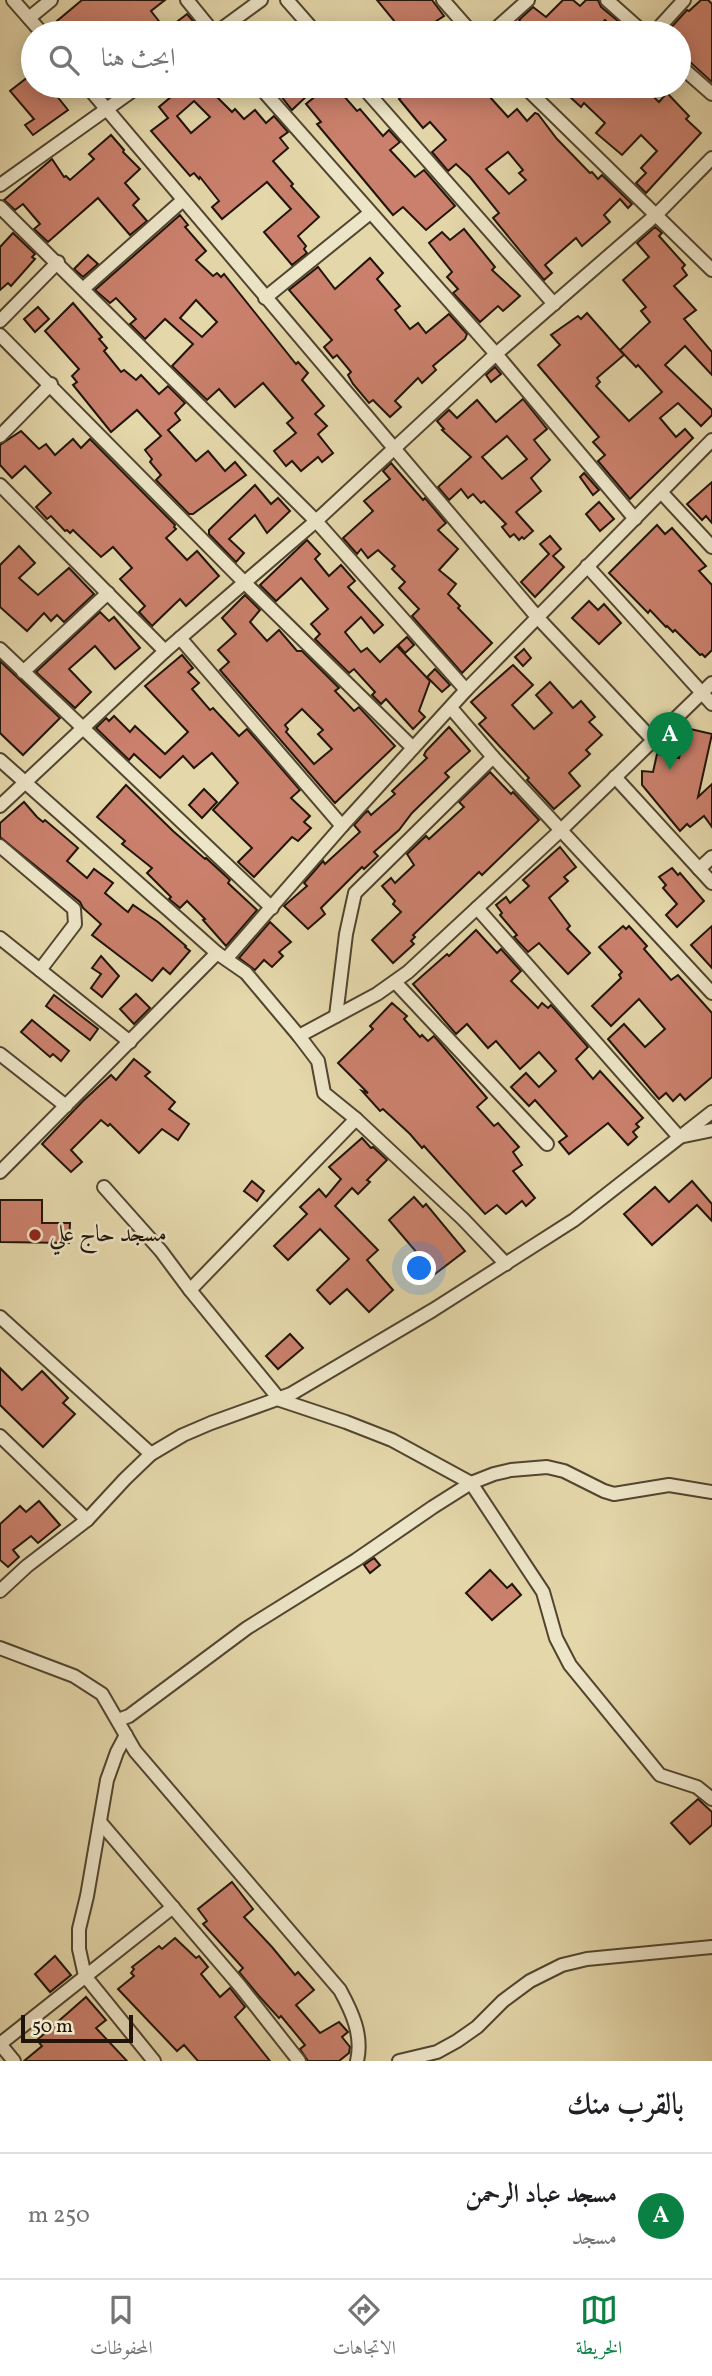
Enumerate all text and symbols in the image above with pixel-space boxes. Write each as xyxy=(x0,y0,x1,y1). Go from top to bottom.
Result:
search box xyxy=(21,21,691,98)
icon: search xyxy=(45,41,83,79)
text: ابحث هنا xyxy=(101,41,176,77)
pin: A xyxy=(647,712,693,770)
place label: مسجد حاج علي xyxy=(49,1218,167,1256)
marker: مسجد حاج علي xyxy=(27,1227,43,1243)
your location xyxy=(402,1251,436,1285)
scale bar xyxy=(21,2012,133,2044)
text: 50 m xyxy=(32,2014,73,2040)
text: بالقرب منك xyxy=(567,2085,684,2127)
text: مسجد عباد الرحمن xyxy=(465,2177,617,2213)
text: 250 m xyxy=(28,2200,90,2232)
text: A xyxy=(653,2200,669,2232)
text: مسجد xyxy=(572,2222,617,2254)
tab: المحفوظات xyxy=(90,2291,153,2366)
tab: الاتجاهات xyxy=(333,2291,396,2366)
tab: الخريطة xyxy=(576,2291,622,2366)

